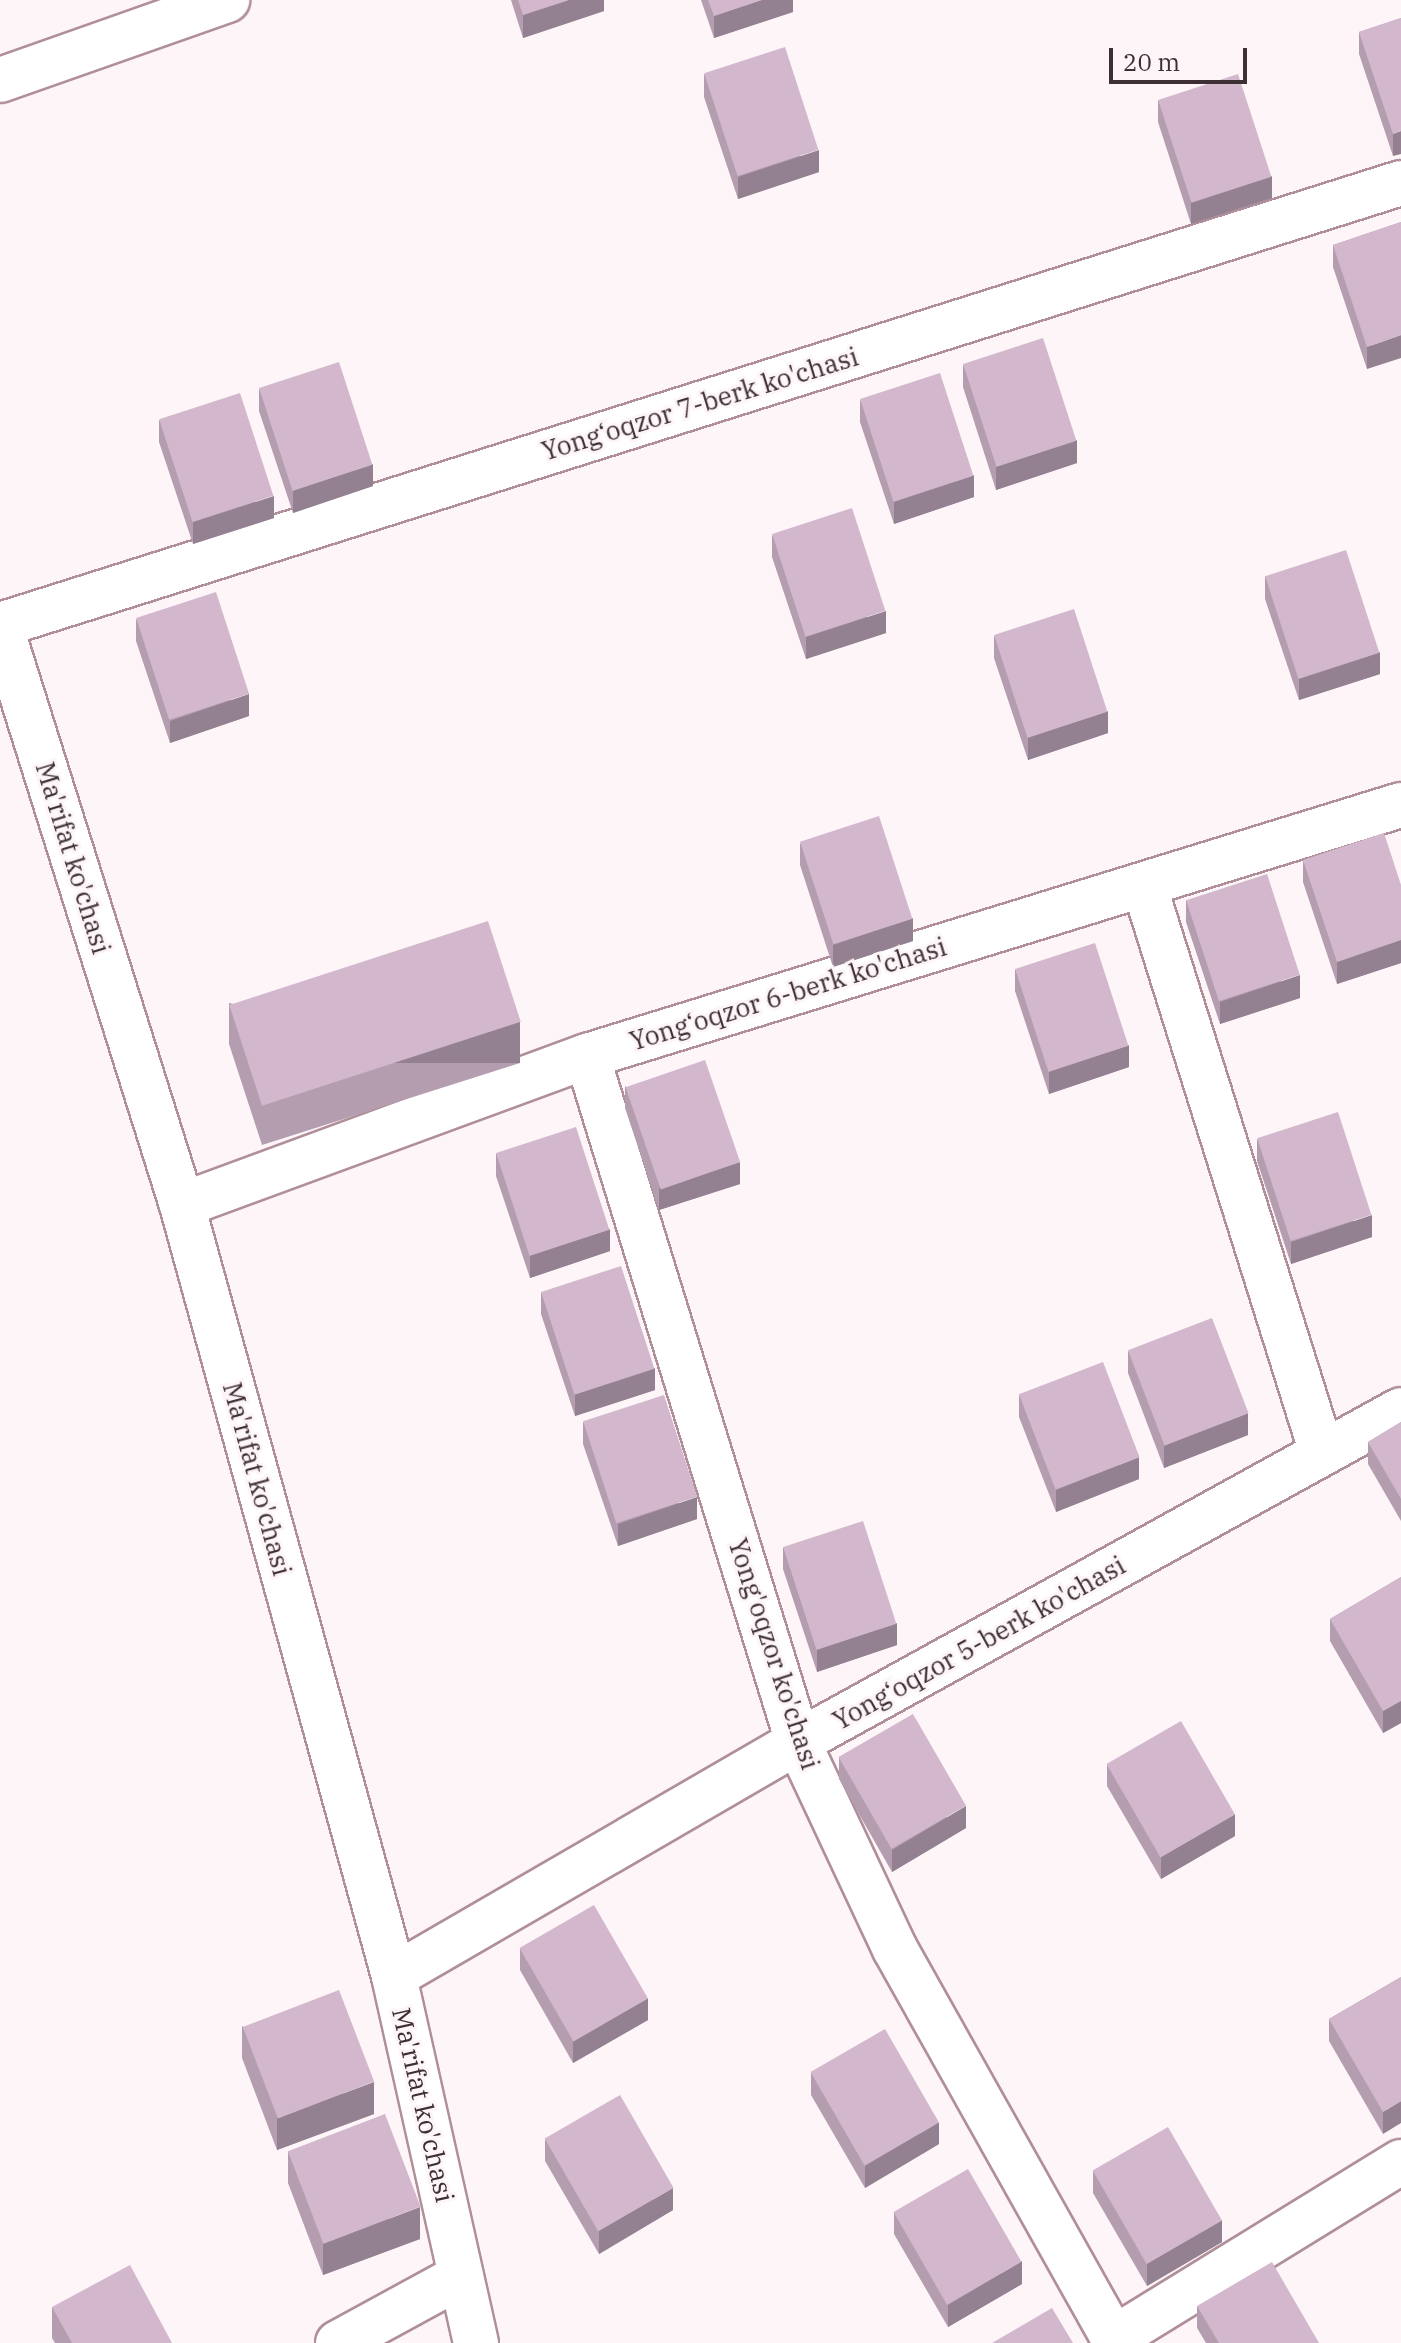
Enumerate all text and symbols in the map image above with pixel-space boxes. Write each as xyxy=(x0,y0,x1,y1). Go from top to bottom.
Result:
scale bar xyxy=(1113,32,1251,82)
text: 20 m xyxy=(1123,46,1180,78)
street label: Yong‘oqzor 7-berk ko'chasi xyxy=(538,341,862,467)
street label: Ma'rifat ko'chasi xyxy=(29,758,117,958)
street label: Yong‘oqzor 6-berk ko'chasi xyxy=(626,931,950,1057)
street label: Ma'rifat ko'chasi xyxy=(216,1379,298,1579)
street label: Yong'oqzor ko'chasi xyxy=(722,1534,826,1774)
street label: Yong‘oqzor 5-berk ko'chasi xyxy=(827,1550,1131,1736)
street label: Ma'rifat ko'chasi xyxy=(385,2005,461,2205)

